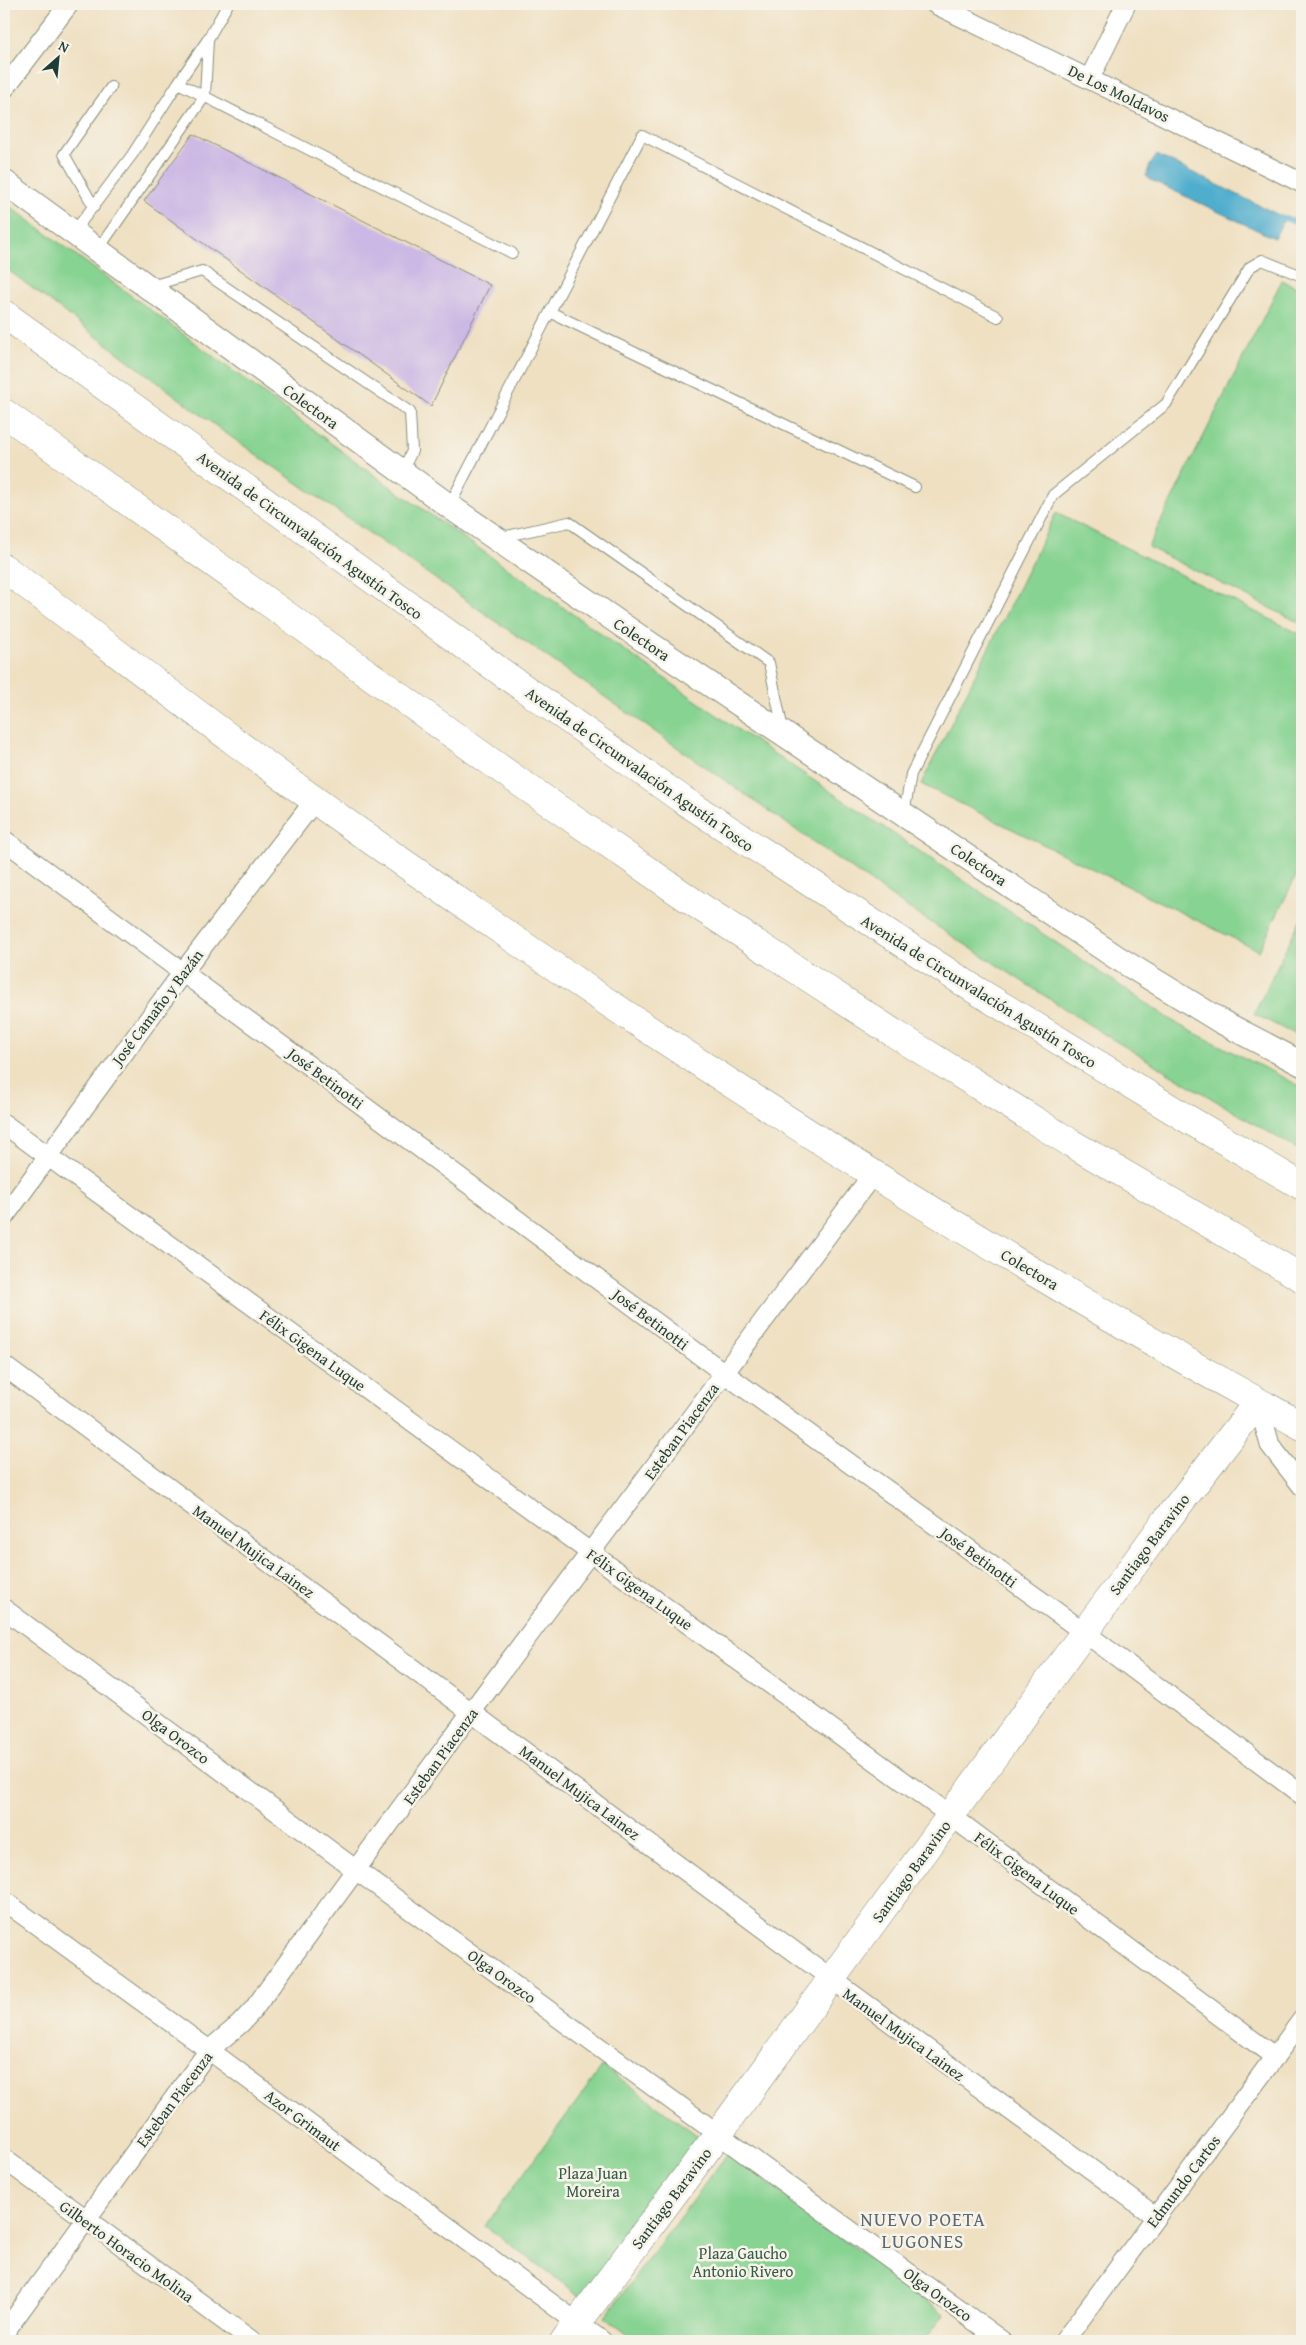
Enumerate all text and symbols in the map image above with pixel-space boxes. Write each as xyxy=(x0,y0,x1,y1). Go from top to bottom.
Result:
north arrow xyxy=(32,32,82,82)
text: N xyxy=(55,35,73,58)
street label: De Los Moldavos xyxy=(1064,58,1174,128)
street label: Colectora xyxy=(278,378,344,435)
street label: Avenida de Circunvalación Agustín Tosco xyxy=(192,445,428,625)
street label: Colectora xyxy=(609,611,676,667)
street label: Avenida de Circunvalación Agustín Tosco xyxy=(521,681,759,857)
street label: Colectora xyxy=(946,836,1013,892)
street label: Avenida de Circunvalación Agustín Tosco xyxy=(856,908,1102,1074)
street label: José Camaño y Bazán xyxy=(104,944,209,1072)
street label: José Betinotti xyxy=(281,1040,370,1115)
street label: Colectora xyxy=(996,1242,1064,1296)
street label: José Betinotti xyxy=(606,1281,695,1356)
street label: Félix Gigena Luque xyxy=(255,1303,371,1397)
street label: Esteban Piacenza xyxy=(638,1377,725,1484)
street label: Santiago Baravino xyxy=(1103,1488,1195,1600)
street label: Manuel Mujica Lainez xyxy=(188,1498,320,1604)
street label: José Betinotti xyxy=(934,1520,1023,1594)
street label: Félix Gigena Luque xyxy=(582,1542,698,1636)
street label: Olga Orozco xyxy=(137,1702,215,1770)
street label: Esteban Piacenza xyxy=(397,1702,484,1809)
street label: Manuel Mujica Lainez xyxy=(515,1739,645,1845)
street label: Santiago Baravino xyxy=(866,1815,956,1927)
street label: Félix Gigena Luque xyxy=(969,1825,1085,1921)
street label: Olga Orozco xyxy=(463,1943,541,2009)
street label: Manuel Mujica Lainez xyxy=(838,1981,970,2087)
street label: Esteban Piacenza xyxy=(130,2046,218,2152)
street label: Azor Grimaut xyxy=(260,2083,347,2157)
street label: Edmundo Cartos xyxy=(1140,2130,1226,2232)
street label: Santiago Baravino xyxy=(625,2142,717,2254)
park label: Plaza Juan Moreira xyxy=(559,2161,628,2203)
street label: Gilberto Horacio Molina xyxy=(55,2194,200,2308)
district label: NUEVO POETA LUGONES xyxy=(860,2205,986,2255)
park label: Plaza Gaucho Antonio Rivero xyxy=(693,2241,793,2283)
street label: Olga Orozco xyxy=(899,2261,977,2327)

